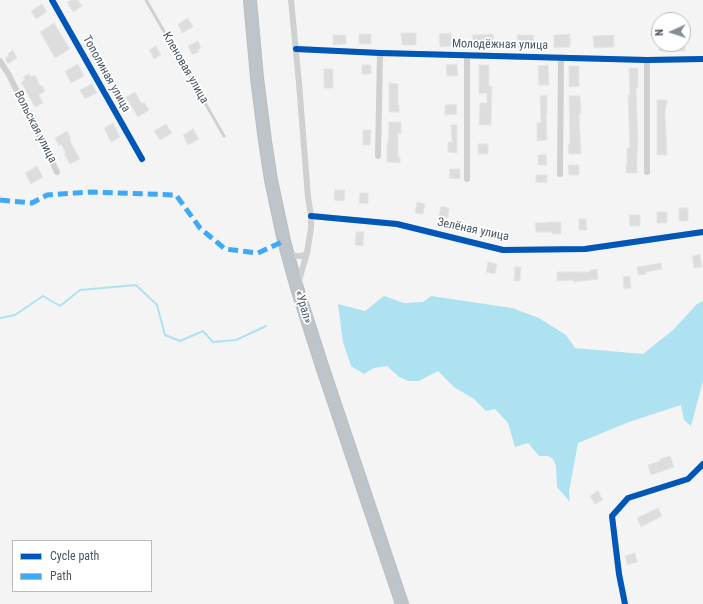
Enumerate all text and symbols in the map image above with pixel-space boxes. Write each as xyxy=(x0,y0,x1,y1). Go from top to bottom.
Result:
north arrow xyxy=(651,12,691,52)
text: N xyxy=(653,29,666,36)
street label: Кленовая улица xyxy=(159,30,211,106)
street label: Тополиная улица xyxy=(79,33,133,115)
street label: Молодёжная улица xyxy=(452,37,548,53)
street label: Вольская улица xyxy=(11,89,59,165)
street label: Зелёная улица xyxy=(436,215,510,245)
street label: «Урал» xyxy=(291,289,315,325)
legend xyxy=(12,540,152,592)
text: Cycle path xyxy=(50,549,99,563)
text: Path xyxy=(50,569,72,583)

